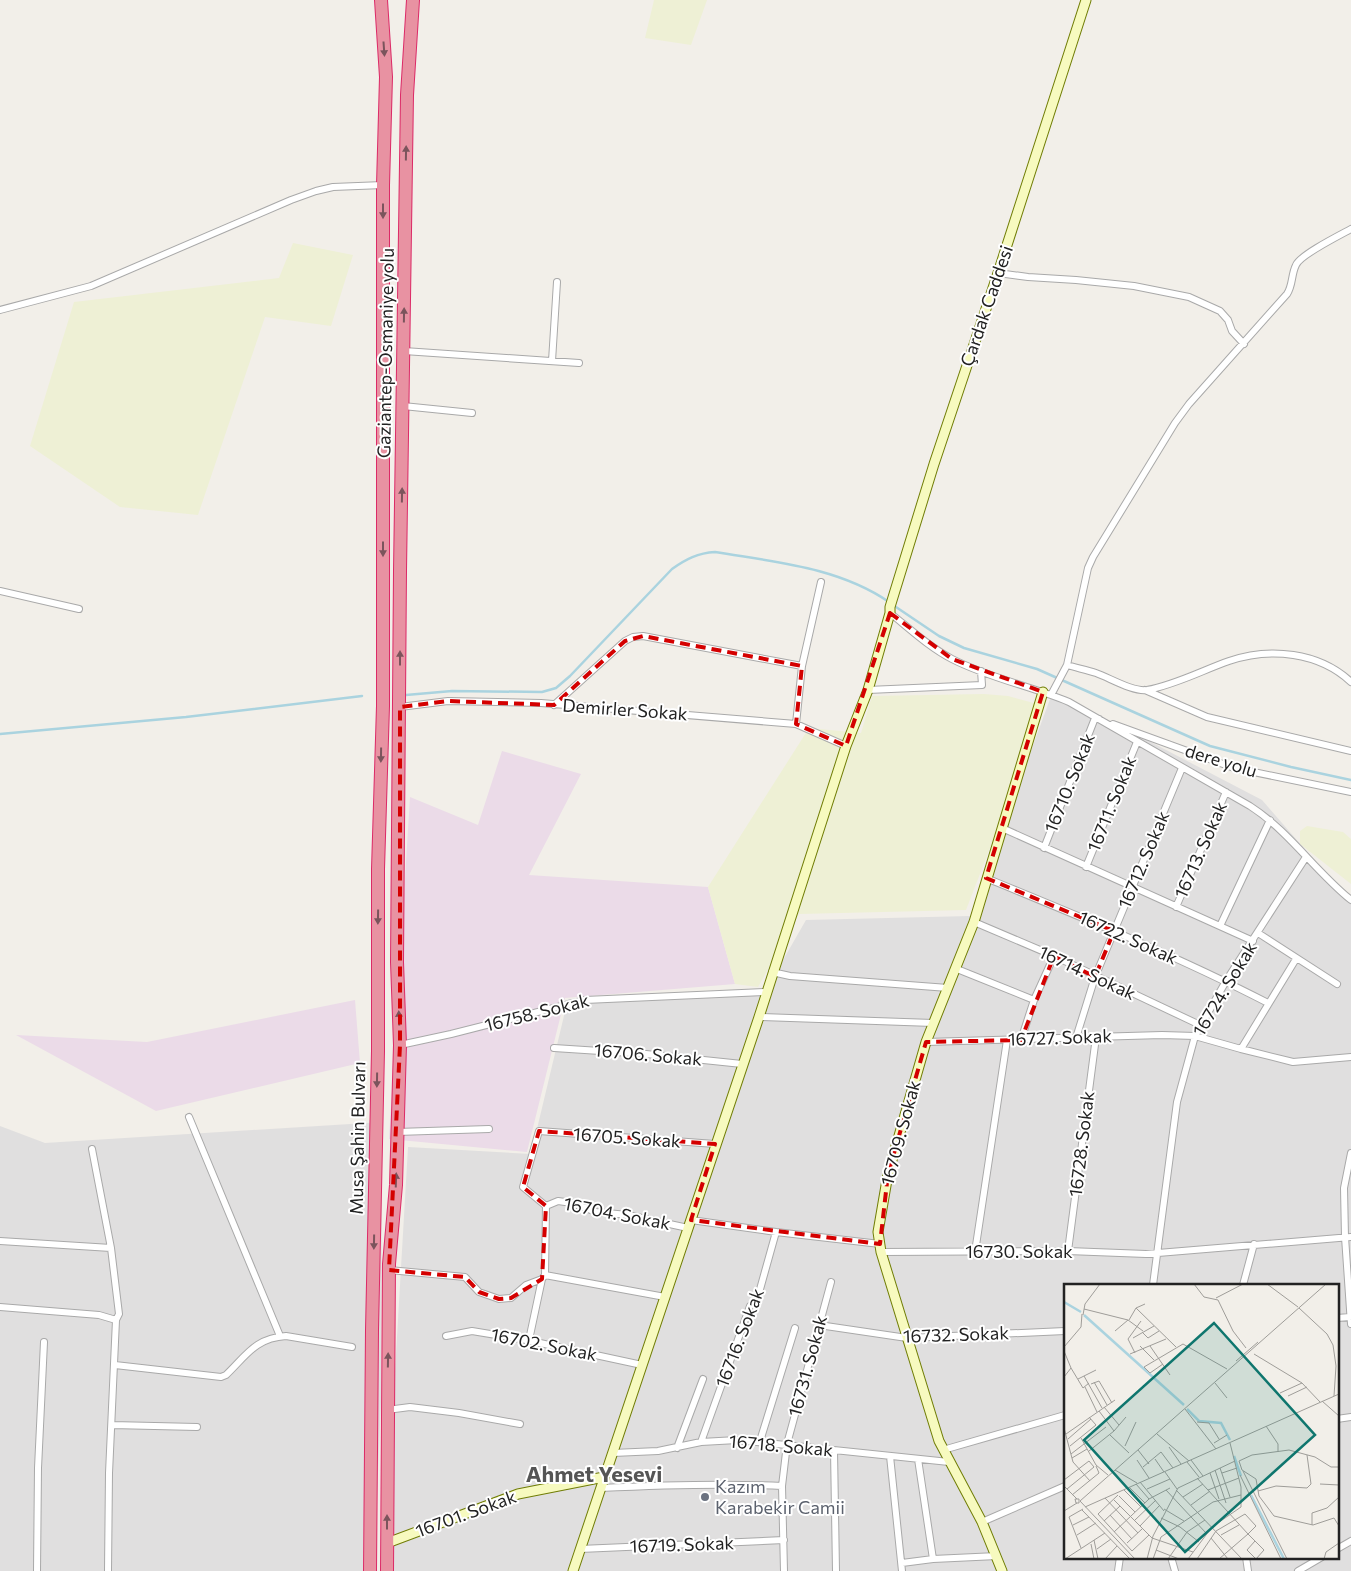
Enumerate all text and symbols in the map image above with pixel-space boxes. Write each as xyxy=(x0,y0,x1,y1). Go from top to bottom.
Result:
one-way arrow xyxy=(380,41,388,57)
one-way arrow xyxy=(402,145,410,161)
one-way arrow xyxy=(379,203,387,219)
street label: Çardak Caddesi xyxy=(955,242,1017,369)
street label: Gaziantep-Osmaniye yolu xyxy=(372,248,398,458)
one-way arrow xyxy=(400,307,408,323)
one-way arrow xyxy=(398,487,406,503)
one-way arrow xyxy=(379,541,387,557)
one-way arrow xyxy=(396,650,404,666)
street label: Demirler Sokak xyxy=(562,694,689,724)
street label: 16710. Sokak xyxy=(1039,730,1099,835)
street label: dere yolu xyxy=(1183,739,1260,781)
one-way arrow xyxy=(377,747,385,763)
street label: 16711. Sokak xyxy=(1082,752,1140,855)
street label: 16713. Sokak xyxy=(1169,798,1231,901)
street label: 16712. Sokak xyxy=(1113,807,1174,912)
street label: 16722. Sokak xyxy=(1076,905,1181,969)
one-way arrow xyxy=(374,909,382,925)
street label: 16724. Sokak xyxy=(1187,937,1261,1040)
street label: 16714. Sokak xyxy=(1035,940,1140,1004)
street label: 16758. Sokak xyxy=(482,988,592,1036)
one-way arrow xyxy=(395,1009,403,1025)
street label: 16727. Sokak xyxy=(1008,1024,1113,1050)
street label: 16706. Sokak xyxy=(593,1038,703,1070)
street label: Musa Şahin Bulvarı xyxy=(345,1061,369,1215)
one-way arrow xyxy=(373,1072,381,1088)
street label: 16709. Sokak xyxy=(875,1077,925,1188)
street label: 16728. Sokak xyxy=(1064,1089,1098,1198)
street label: 16705. Sokak xyxy=(573,1122,682,1152)
one-way arrow xyxy=(392,1172,400,1188)
street label: 16704. Sokak xyxy=(562,1192,673,1234)
one-way arrow xyxy=(370,1234,378,1250)
street label: 16730. Sokak xyxy=(965,1240,1073,1262)
inset map xyxy=(1064,1284,1338,1558)
street label: 16716. Sokak xyxy=(710,1285,768,1390)
street label: 16731. Sokak xyxy=(783,1312,831,1419)
street label: 16732. Sokak xyxy=(903,1321,1010,1347)
street label: 16702. Sokak xyxy=(489,1323,599,1365)
one-way arrow xyxy=(384,1352,392,1368)
street label: 16718. Sokak xyxy=(728,1430,834,1461)
district label: Ahmet Yesevi xyxy=(526,1460,662,1487)
place label: Kazım Karabekir Camii xyxy=(715,1475,845,1518)
street label: 16701. Sokak xyxy=(412,1485,519,1541)
marker: Kazım Karabekir Camii xyxy=(699,1491,711,1503)
one-way arrow xyxy=(383,1514,391,1530)
street label: 16719. Sokak xyxy=(629,1531,735,1557)

